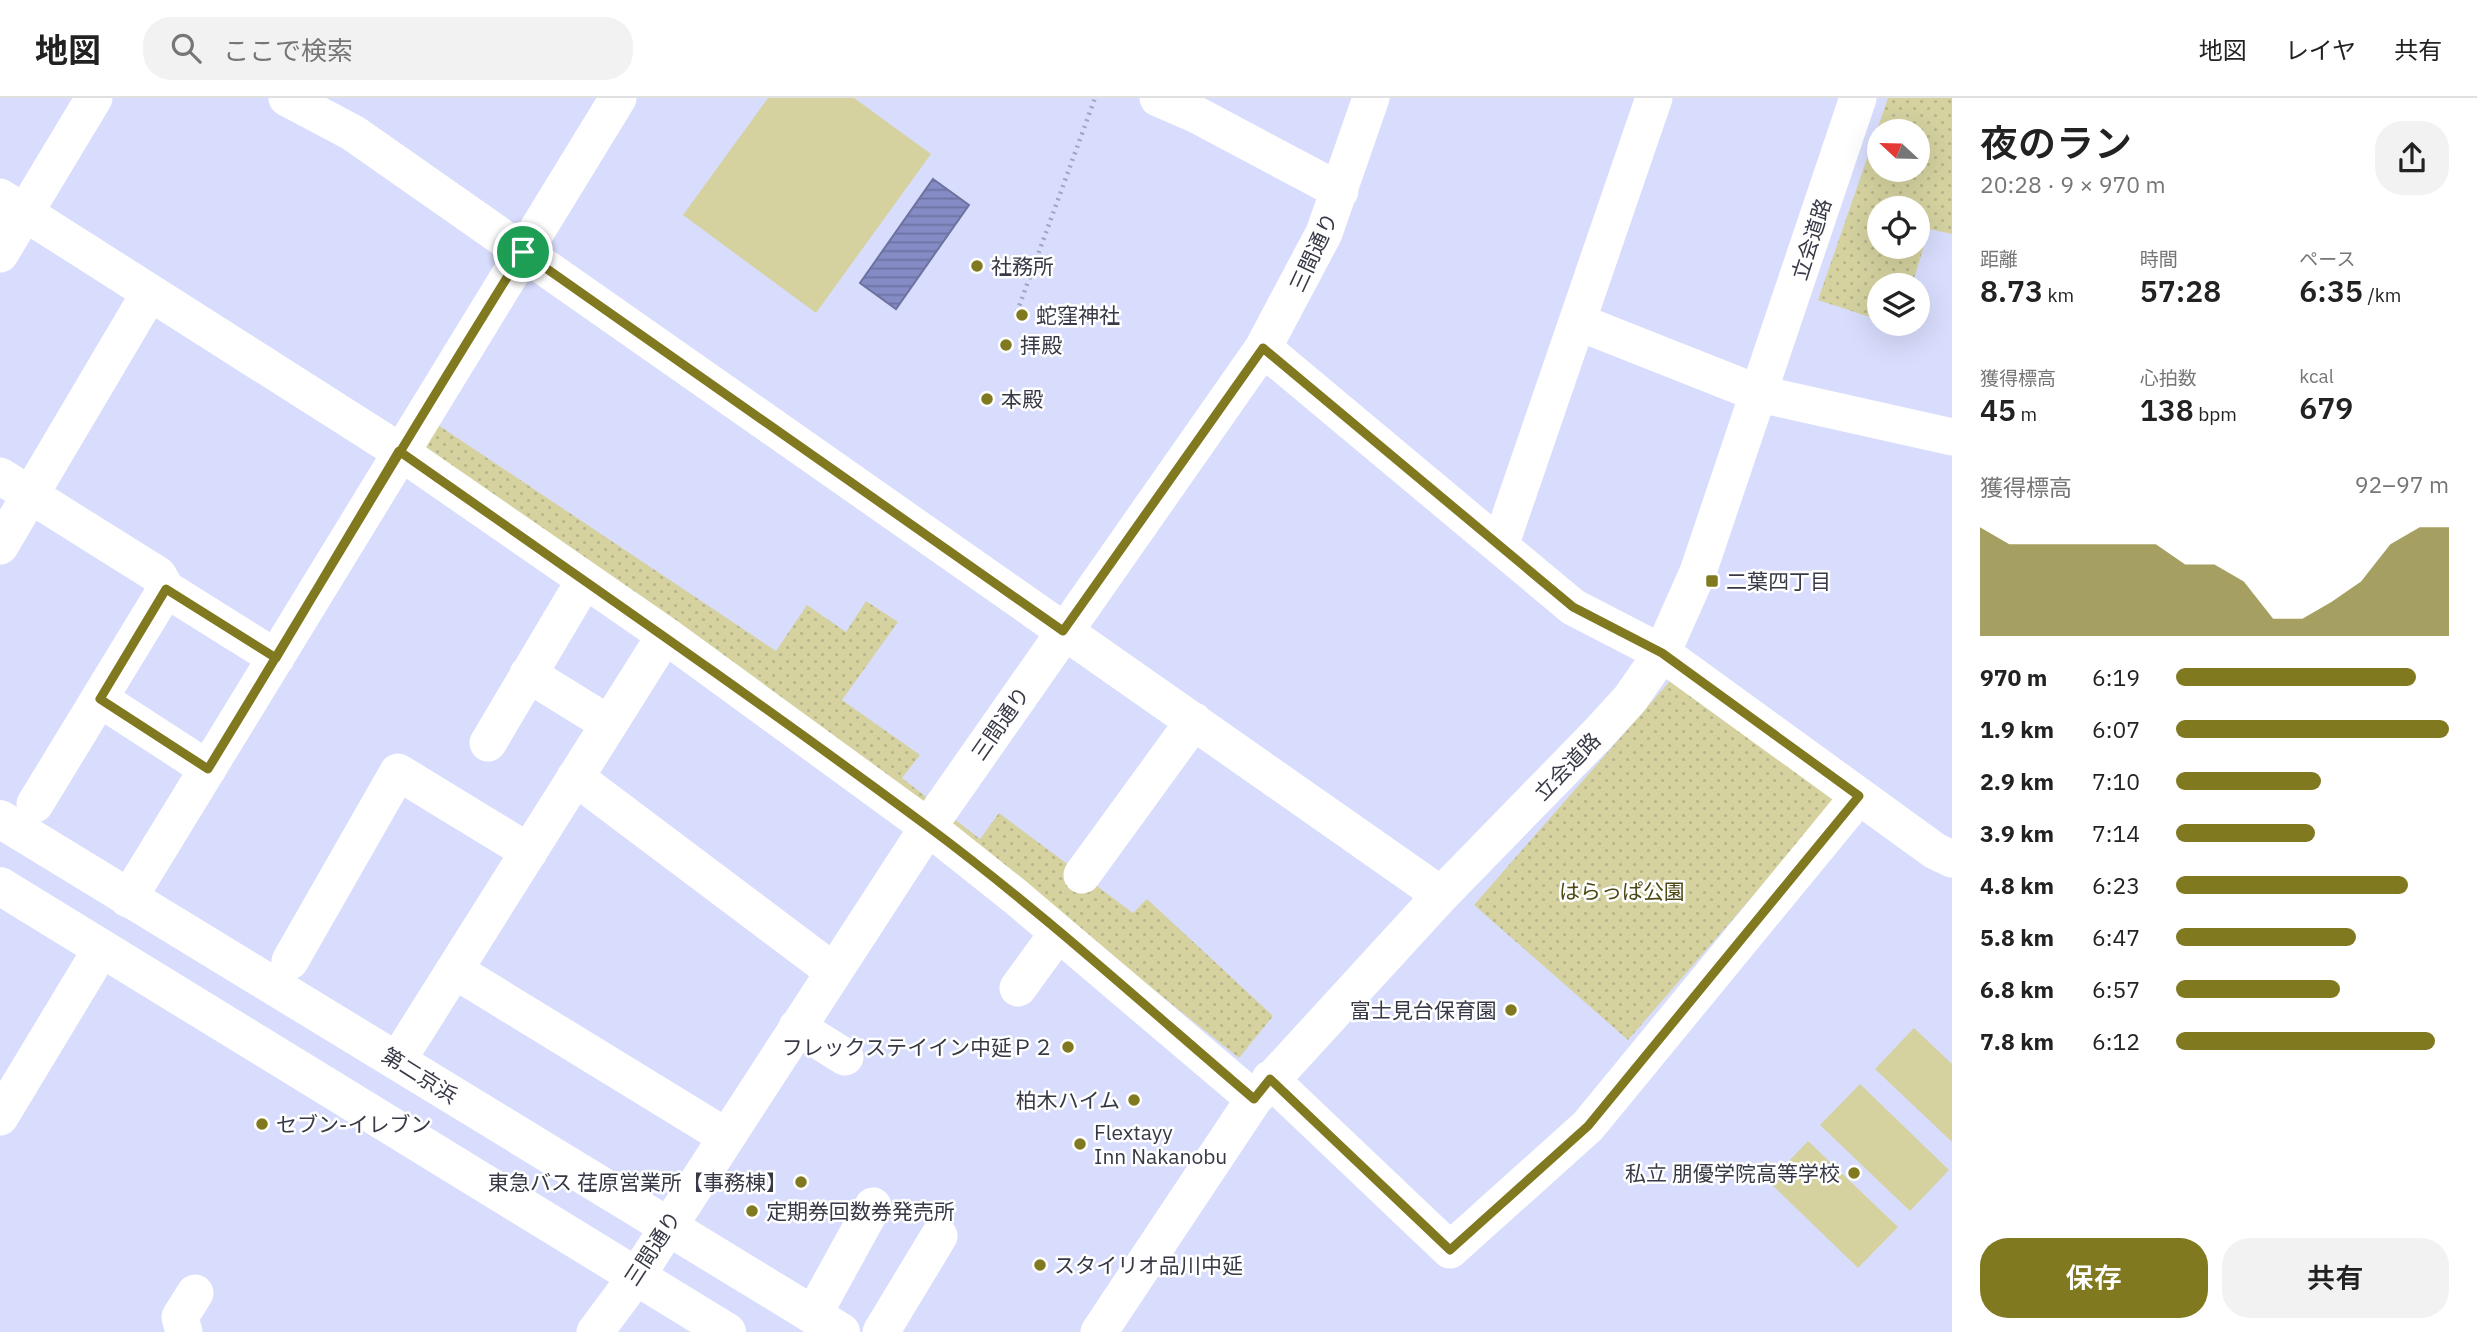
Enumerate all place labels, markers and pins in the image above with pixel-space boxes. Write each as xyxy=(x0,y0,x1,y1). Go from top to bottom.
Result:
pin xyxy=(493,222,553,282)
place label: 社務所 xyxy=(991,252,1054,280)
marker: 社務所 xyxy=(969,258,985,274)
place label: 蛇窪神社 xyxy=(1036,301,1120,329)
marker: 蛇窪神社 xyxy=(1014,307,1030,323)
place label: 拝殿 xyxy=(1020,331,1062,359)
marker: 拝殿 xyxy=(998,337,1014,353)
place label: 本殿 xyxy=(1001,385,1043,413)
marker: 本殿 xyxy=(979,391,995,407)
place label: 二葉四丁目 xyxy=(1726,567,1831,595)
marker: 二葉四丁目 xyxy=(1704,573,1720,589)
place label: 富士見台保育園 xyxy=(1350,996,1497,1024)
marker: 富士見台保育園 xyxy=(1503,1002,1519,1018)
place label: フレックステイイン中延Ｐ２ xyxy=(782,1033,1054,1061)
marker: フレックステイイン中延Ｐ２ xyxy=(1060,1039,1076,1055)
place label: 柏木ハイム xyxy=(1016,1086,1120,1114)
marker: 柏木ハイム xyxy=(1126,1092,1142,1108)
place label: セブン-イレブン xyxy=(276,1110,431,1138)
marker: セブン-イレブン xyxy=(254,1116,270,1132)
place label: Flextayy Inn Nakanobu xyxy=(1094,1118,1227,1170)
marker: Flextayy Inn Nakanobu xyxy=(1072,1136,1088,1152)
place label: 私立 朋優学院高等学校 xyxy=(1625,1159,1840,1187)
marker: 私立 朋優学院高等学校 xyxy=(1846,1165,1862,1181)
place label: 東急バス 荏原営業所【事務棟】 xyxy=(488,1168,787,1196)
marker: 東急バス 荏原営業所【事務棟】 xyxy=(793,1174,809,1190)
place label: 定期券回数券発売所 xyxy=(766,1197,955,1225)
marker: 定期券回数券発売所 xyxy=(744,1203,760,1219)
place label: スタイリオ品川中延 xyxy=(1054,1251,1243,1279)
marker: スタイリオ品川中延 xyxy=(1032,1257,1048,1273)

